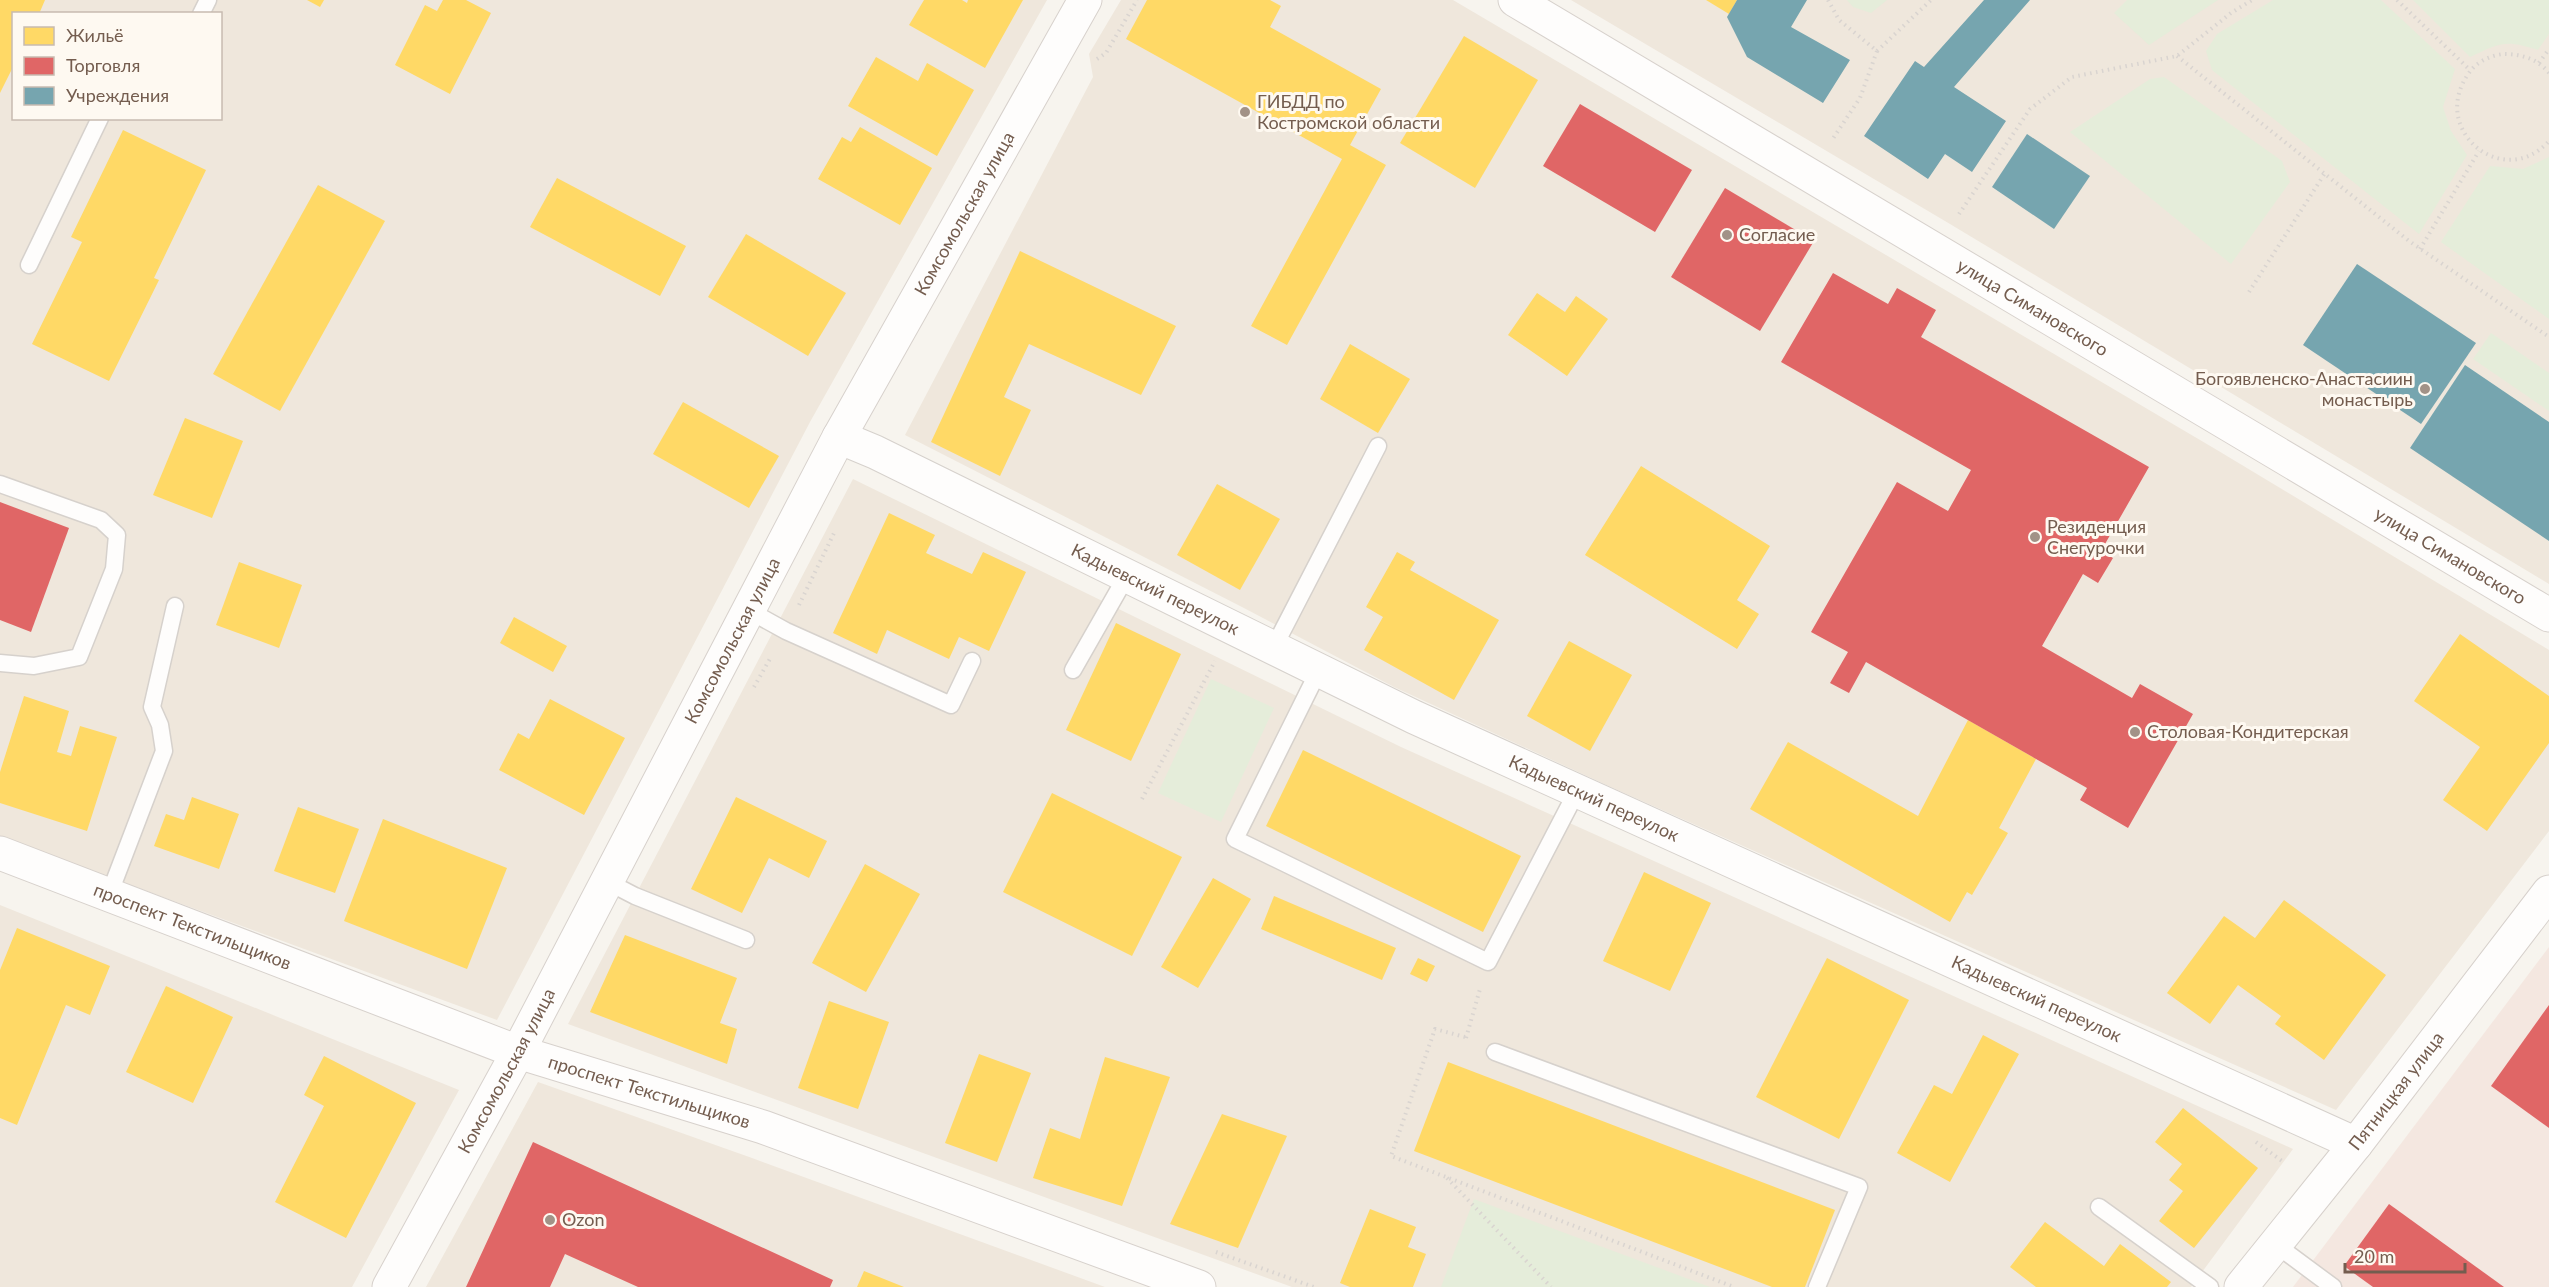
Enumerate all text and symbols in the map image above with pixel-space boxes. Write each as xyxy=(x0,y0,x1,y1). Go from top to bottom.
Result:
legend xyxy=(12,12,222,120)
text: Жильё xyxy=(66,24,124,46)
text: Торговля xyxy=(66,54,140,76)
text: Учреждения xyxy=(66,84,169,106)
place label: ГИБДД по Костромской области xyxy=(1257,90,1440,133)
marker: ГИБДД по Костромской области xyxy=(1238,105,1252,119)
street label: Комсомольская улица xyxy=(909,128,1019,299)
place label: Согласие xyxy=(1739,223,1815,245)
marker: Согласие xyxy=(1720,228,1734,242)
street label: улица Симановского xyxy=(1953,253,2113,360)
place label: Богоявленско-Анастасиин монастырь xyxy=(2195,367,2413,410)
marker: Богоявленско-Анастасиин монастырь xyxy=(2418,382,2432,396)
street label: улица Симановского xyxy=(2371,502,2530,609)
place label: Резиденция Снегурочки xyxy=(2047,515,2146,558)
marker: Резиденция Снегурочки xyxy=(2028,530,2042,544)
street label: Кадыевский переулок xyxy=(1068,538,1244,640)
street label: Комсомольская улица xyxy=(679,553,784,727)
place label: Столовая-Кондитерская xyxy=(2147,720,2349,742)
marker: Столовая-Кондитерская xyxy=(2128,725,2142,739)
street label: Кадыевский переулок xyxy=(1506,750,1683,846)
street label: проспект Текстильщиков xyxy=(91,878,295,974)
street label: Кадыевский переулок xyxy=(1948,950,2126,1047)
street label: Комсомольская улица xyxy=(453,984,559,1157)
street label: Пятницкая улица xyxy=(2343,1027,2448,1154)
street label: проспект Текстильщиков xyxy=(546,1050,753,1132)
place label: Ozon xyxy=(562,1208,604,1230)
marker: Ozon xyxy=(543,1213,557,1227)
scale bar xyxy=(2345,1236,2465,1274)
text: 20 m xyxy=(2354,1245,2394,1267)

